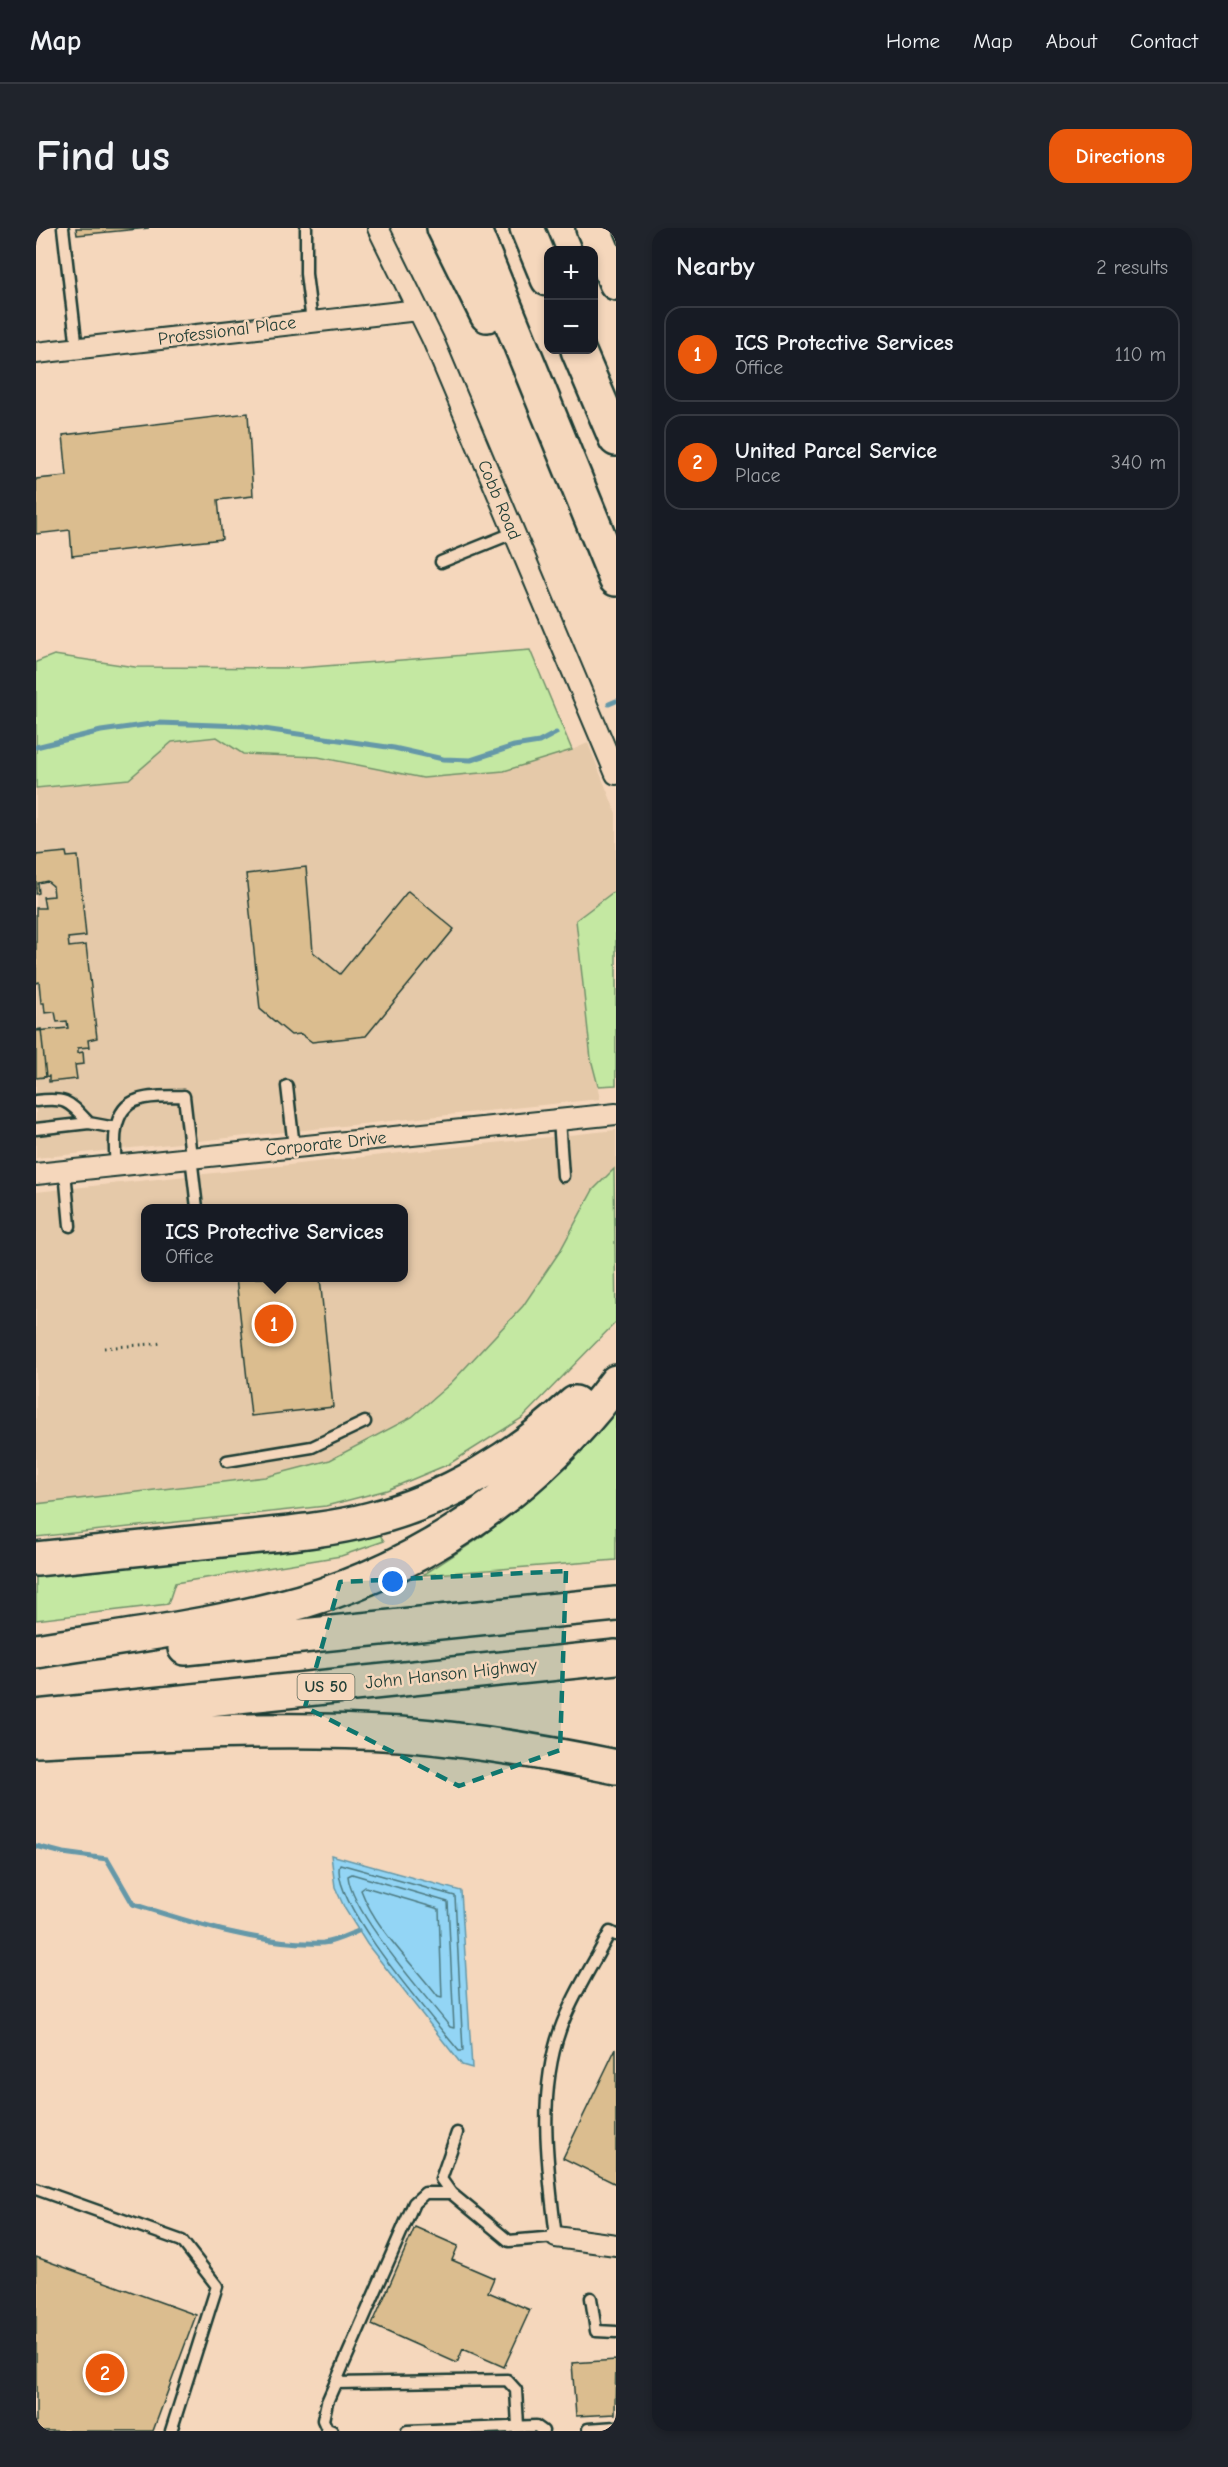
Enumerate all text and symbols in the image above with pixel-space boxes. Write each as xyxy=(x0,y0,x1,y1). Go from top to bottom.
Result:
text: Map xyxy=(30,25,81,57)
text: Home xyxy=(886,29,940,53)
text: Map xyxy=(973,29,1013,53)
text: About xyxy=(1046,29,1097,53)
text: Contact xyxy=(1130,29,1198,53)
button: Directions xyxy=(1049,129,1192,183)
text: Find us xyxy=(36,132,170,181)
map controls xyxy=(544,246,598,354)
button: + xyxy=(544,246,598,300)
text: Nearby xyxy=(676,252,755,282)
text: 2 results xyxy=(1096,256,1168,279)
button: − xyxy=(544,300,598,354)
street label: Professional Place xyxy=(157,312,297,350)
text: ICS Protective Services xyxy=(735,330,953,356)
text: 1 xyxy=(694,343,701,366)
text: 110 m xyxy=(1115,343,1166,366)
text: Office xyxy=(735,356,783,379)
text: United Parcel Service xyxy=(735,438,937,464)
text: 2 xyxy=(693,451,702,474)
text: 340 m xyxy=(1111,451,1166,474)
street label: Cobb Road xyxy=(473,457,525,543)
text: Place xyxy=(735,464,781,487)
street label: Corporate Drive xyxy=(265,1127,387,1161)
popup xyxy=(141,1204,408,1282)
text: ICS Protective Services xyxy=(165,1219,384,1245)
text: Office xyxy=(165,1245,214,1268)
pin: 1 xyxy=(254,1302,294,1346)
your location xyxy=(378,1567,407,1596)
street label: John Hanson Highway xyxy=(364,1654,539,1693)
road number: US 50 xyxy=(298,1674,354,1700)
pin: 2 xyxy=(86,2350,124,2396)

